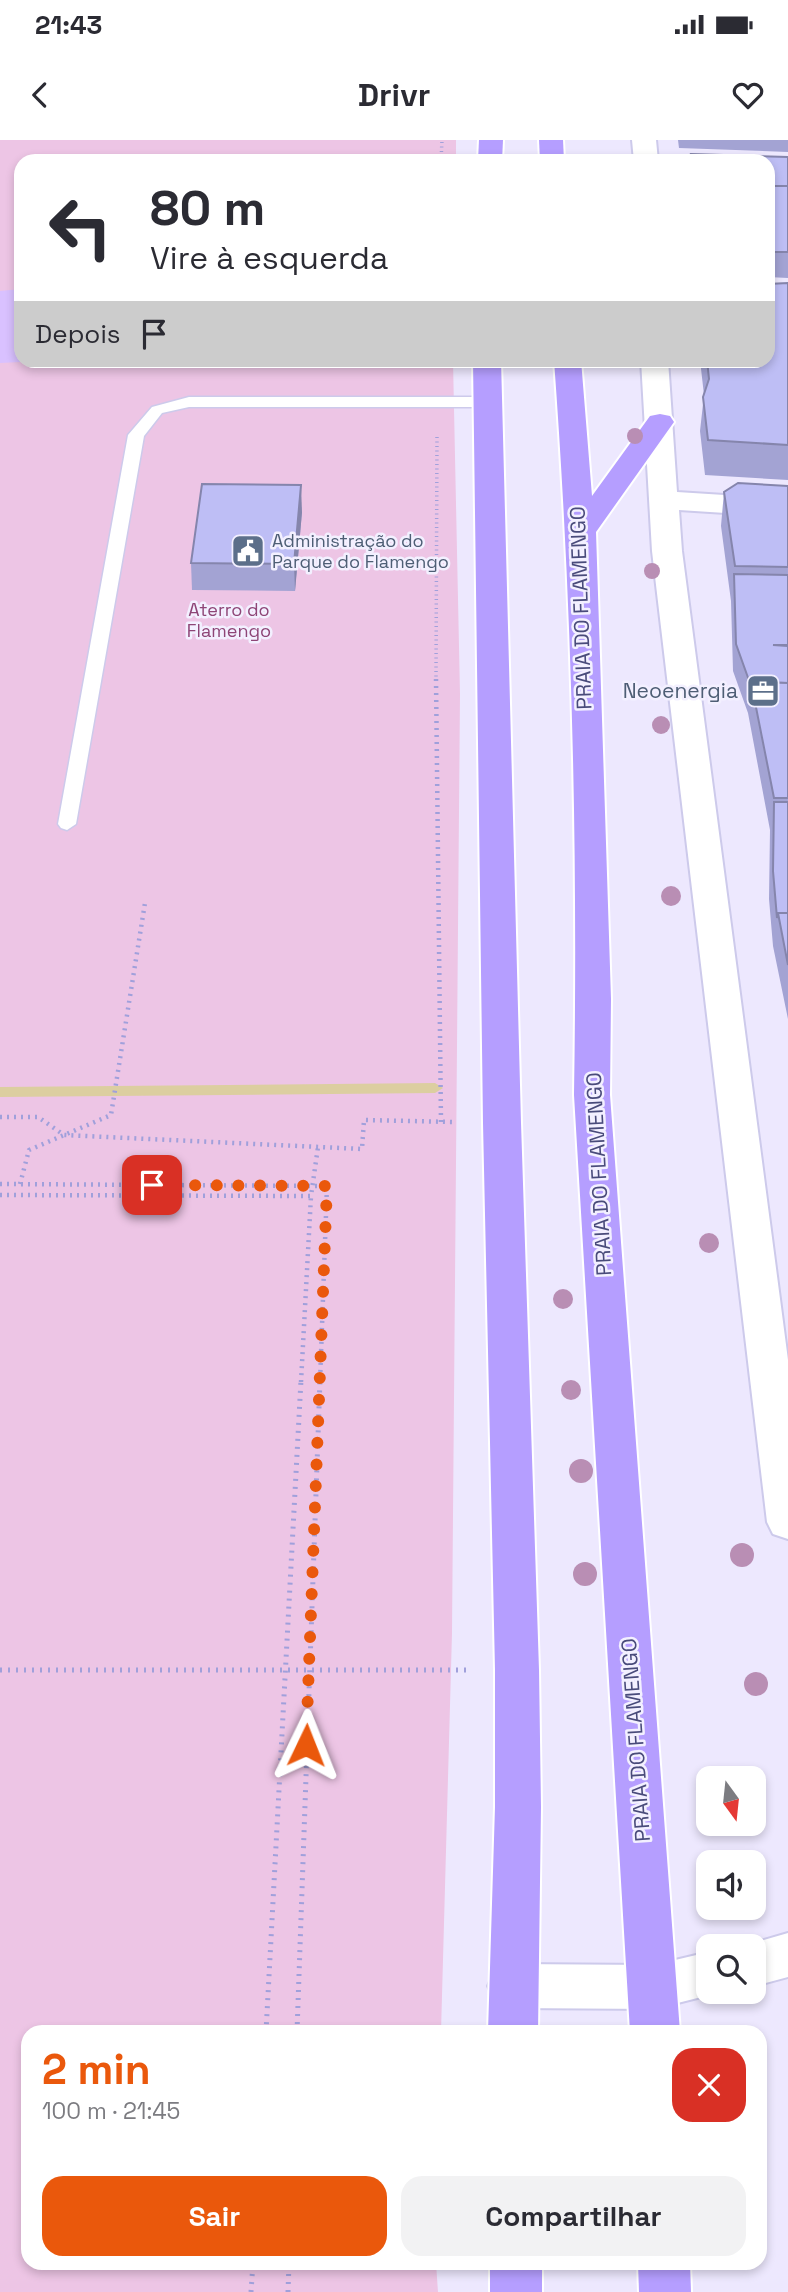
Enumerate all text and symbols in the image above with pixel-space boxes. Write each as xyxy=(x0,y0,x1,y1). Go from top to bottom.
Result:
text: 21:43 xyxy=(35,8,102,42)
text: Drivr xyxy=(358,75,430,115)
icon: back xyxy=(21,76,59,114)
icon: heart xyxy=(729,76,767,114)
text: 80 m xyxy=(150,177,265,239)
icon: left xyxy=(35,182,126,273)
text: Vire à esquerda xyxy=(150,238,388,278)
icon: arrive xyxy=(135,315,173,353)
text: Depois xyxy=(35,317,121,351)
street label: PRAIA DO FLAMENGO xyxy=(563,506,598,710)
place label: Administração do Parque do Flamengo xyxy=(272,529,449,573)
public building icon: Administração do Parque do Flamengo xyxy=(229,532,267,570)
park label: Aterro do Flamengo xyxy=(187,598,271,642)
office icon: Neoenergia xyxy=(744,672,782,710)
place label: Neoenergia xyxy=(623,677,738,704)
street label: PRAIA DO FLAMENGO xyxy=(580,1072,617,1277)
pin xyxy=(122,1155,182,1215)
icon: arrive xyxy=(133,1166,171,1204)
street label: PRAIA DO FLAMENGO xyxy=(615,1637,656,1843)
position arrow xyxy=(269,1708,343,1782)
north arrow xyxy=(696,1766,766,1836)
map controls xyxy=(696,1766,766,2004)
button: sound xyxy=(696,1850,766,1920)
button: search xyxy=(696,1934,766,2004)
text: 2 min xyxy=(42,2043,151,2096)
button: close xyxy=(672,2048,746,2122)
text: 100 m · 21:45 xyxy=(42,2096,180,2126)
button: Sair xyxy=(42,2176,387,2256)
button: Compartilhar xyxy=(401,2176,746,2256)

